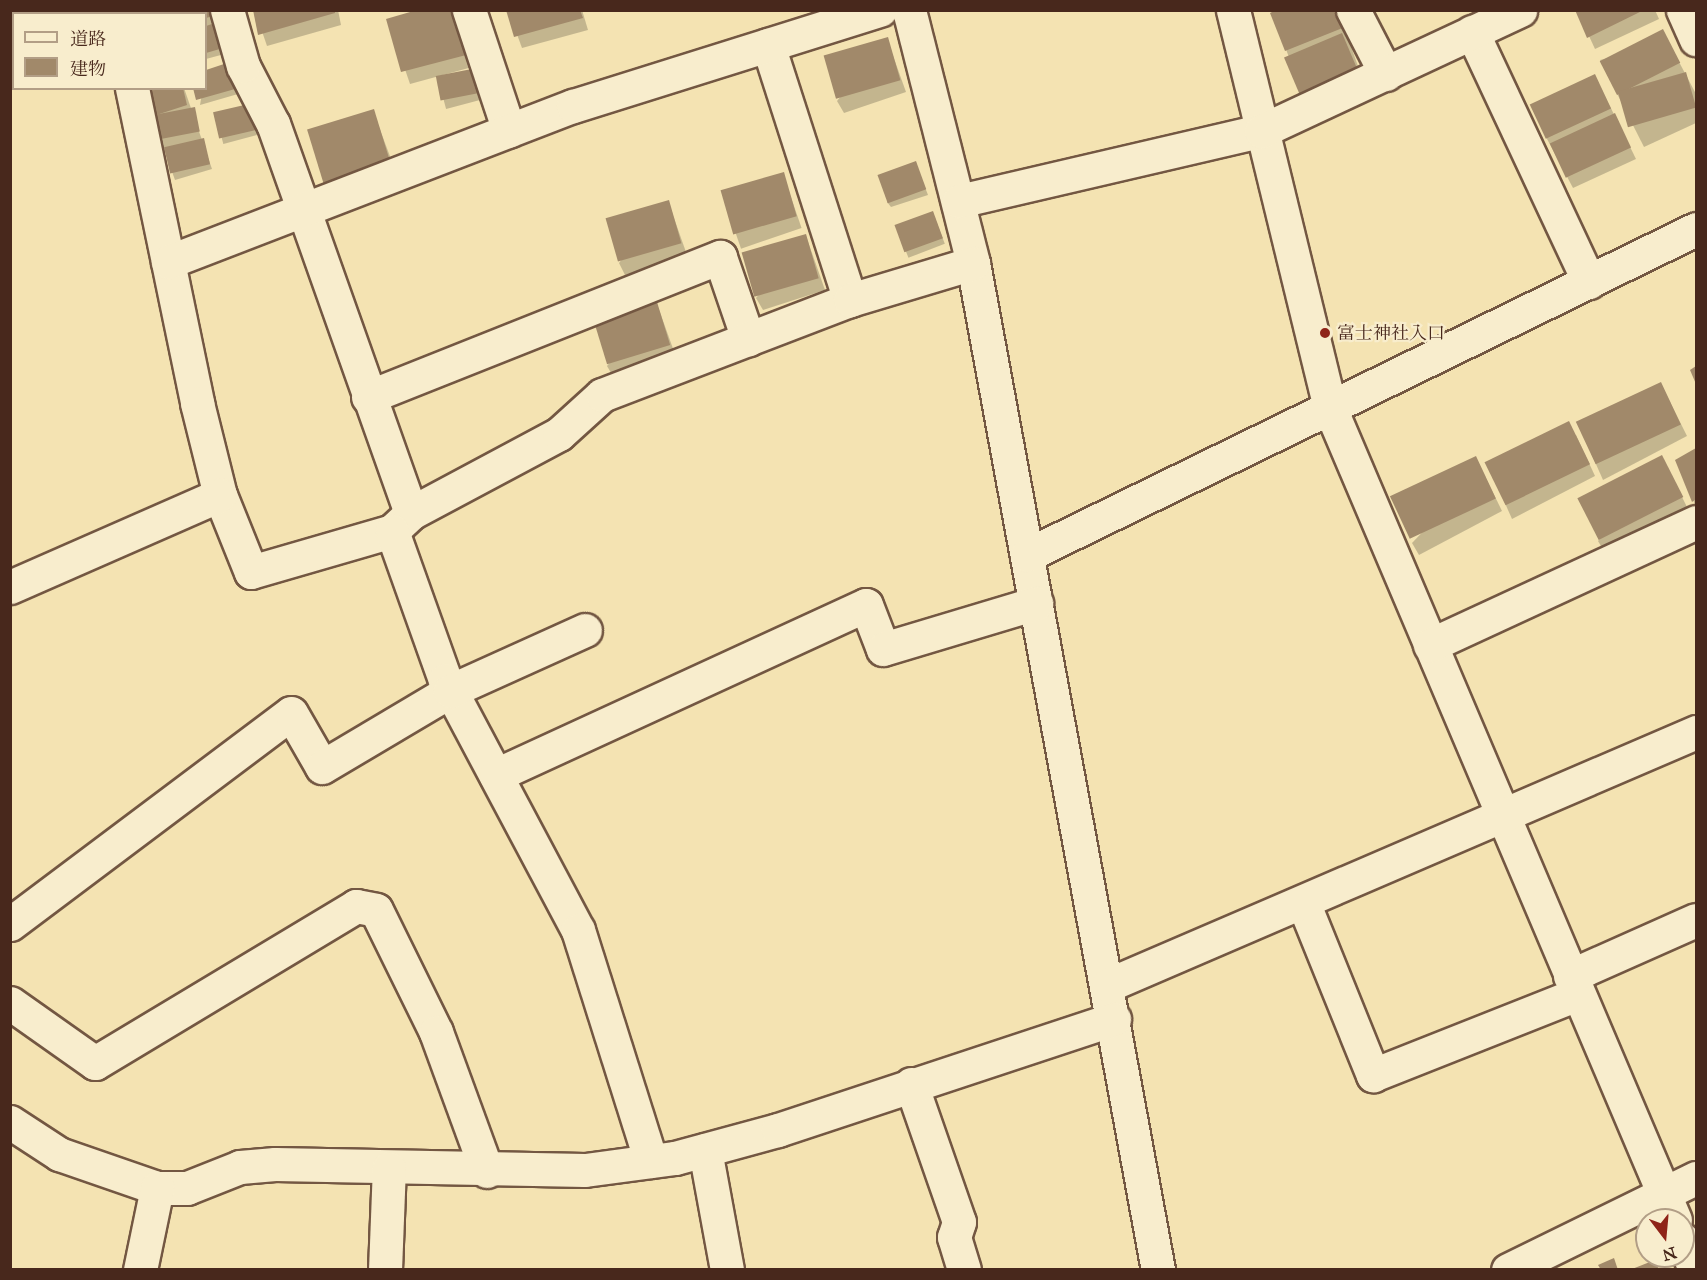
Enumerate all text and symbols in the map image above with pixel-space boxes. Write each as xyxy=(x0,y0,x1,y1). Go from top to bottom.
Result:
legend xyxy=(12,12,207,90)
text: 道路 xyxy=(70,28,106,50)
text: 建物 xyxy=(70,58,106,80)
place label: 富士神社入口 xyxy=(1337,322,1445,344)
marker: 富士神社入口 xyxy=(1318,326,1332,340)
north arrow xyxy=(1635,1208,1695,1268)
text: N xyxy=(1660,1243,1679,1265)

